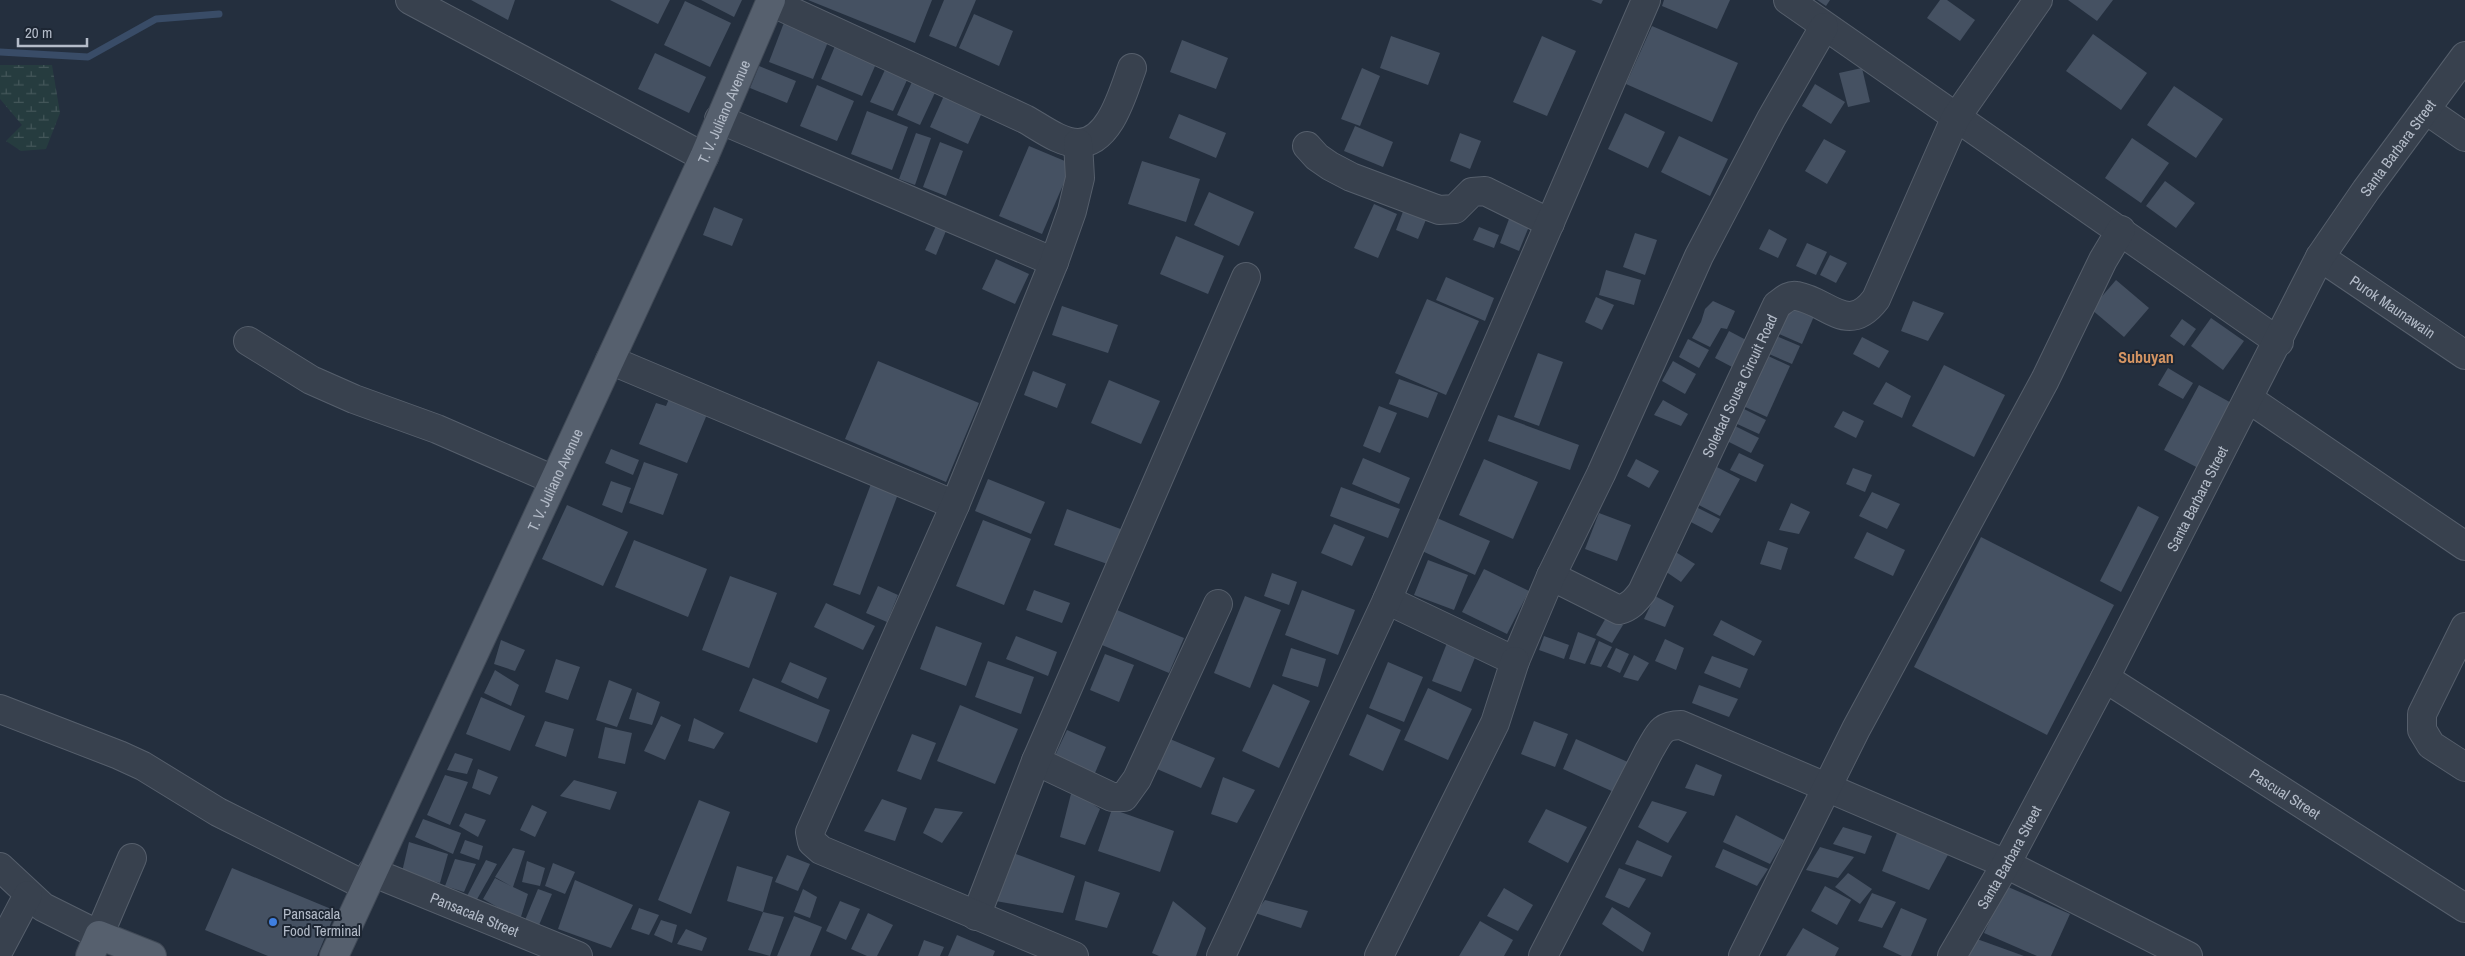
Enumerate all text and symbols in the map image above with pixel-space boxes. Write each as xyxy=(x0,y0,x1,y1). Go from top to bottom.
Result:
scale bar xyxy=(18,15,86,47)
text: 20 m xyxy=(25,22,52,43)
street label: T. V. Juliano Avenue xyxy=(692,56,755,167)
street label: Santa Barbara Street xyxy=(2354,94,2440,200)
street label: Purok Maunawain xyxy=(2346,270,2440,343)
street label: Soledad Sousa Circuit Road xyxy=(1696,310,1782,461)
district label: Subuyan xyxy=(2118,346,2174,368)
street label: T. V. Juliano Avenue xyxy=(522,425,588,534)
street label: Santa Barbara Street xyxy=(2161,442,2233,555)
street label: Pascual Street xyxy=(2246,763,2325,824)
street label: Santa Barbara Street xyxy=(1971,801,2046,913)
street label: Pansacala Street xyxy=(427,886,523,942)
place label: Pansacala Food Terminal xyxy=(283,903,361,941)
marker: Pansacala Food Terminal xyxy=(267,916,279,928)

